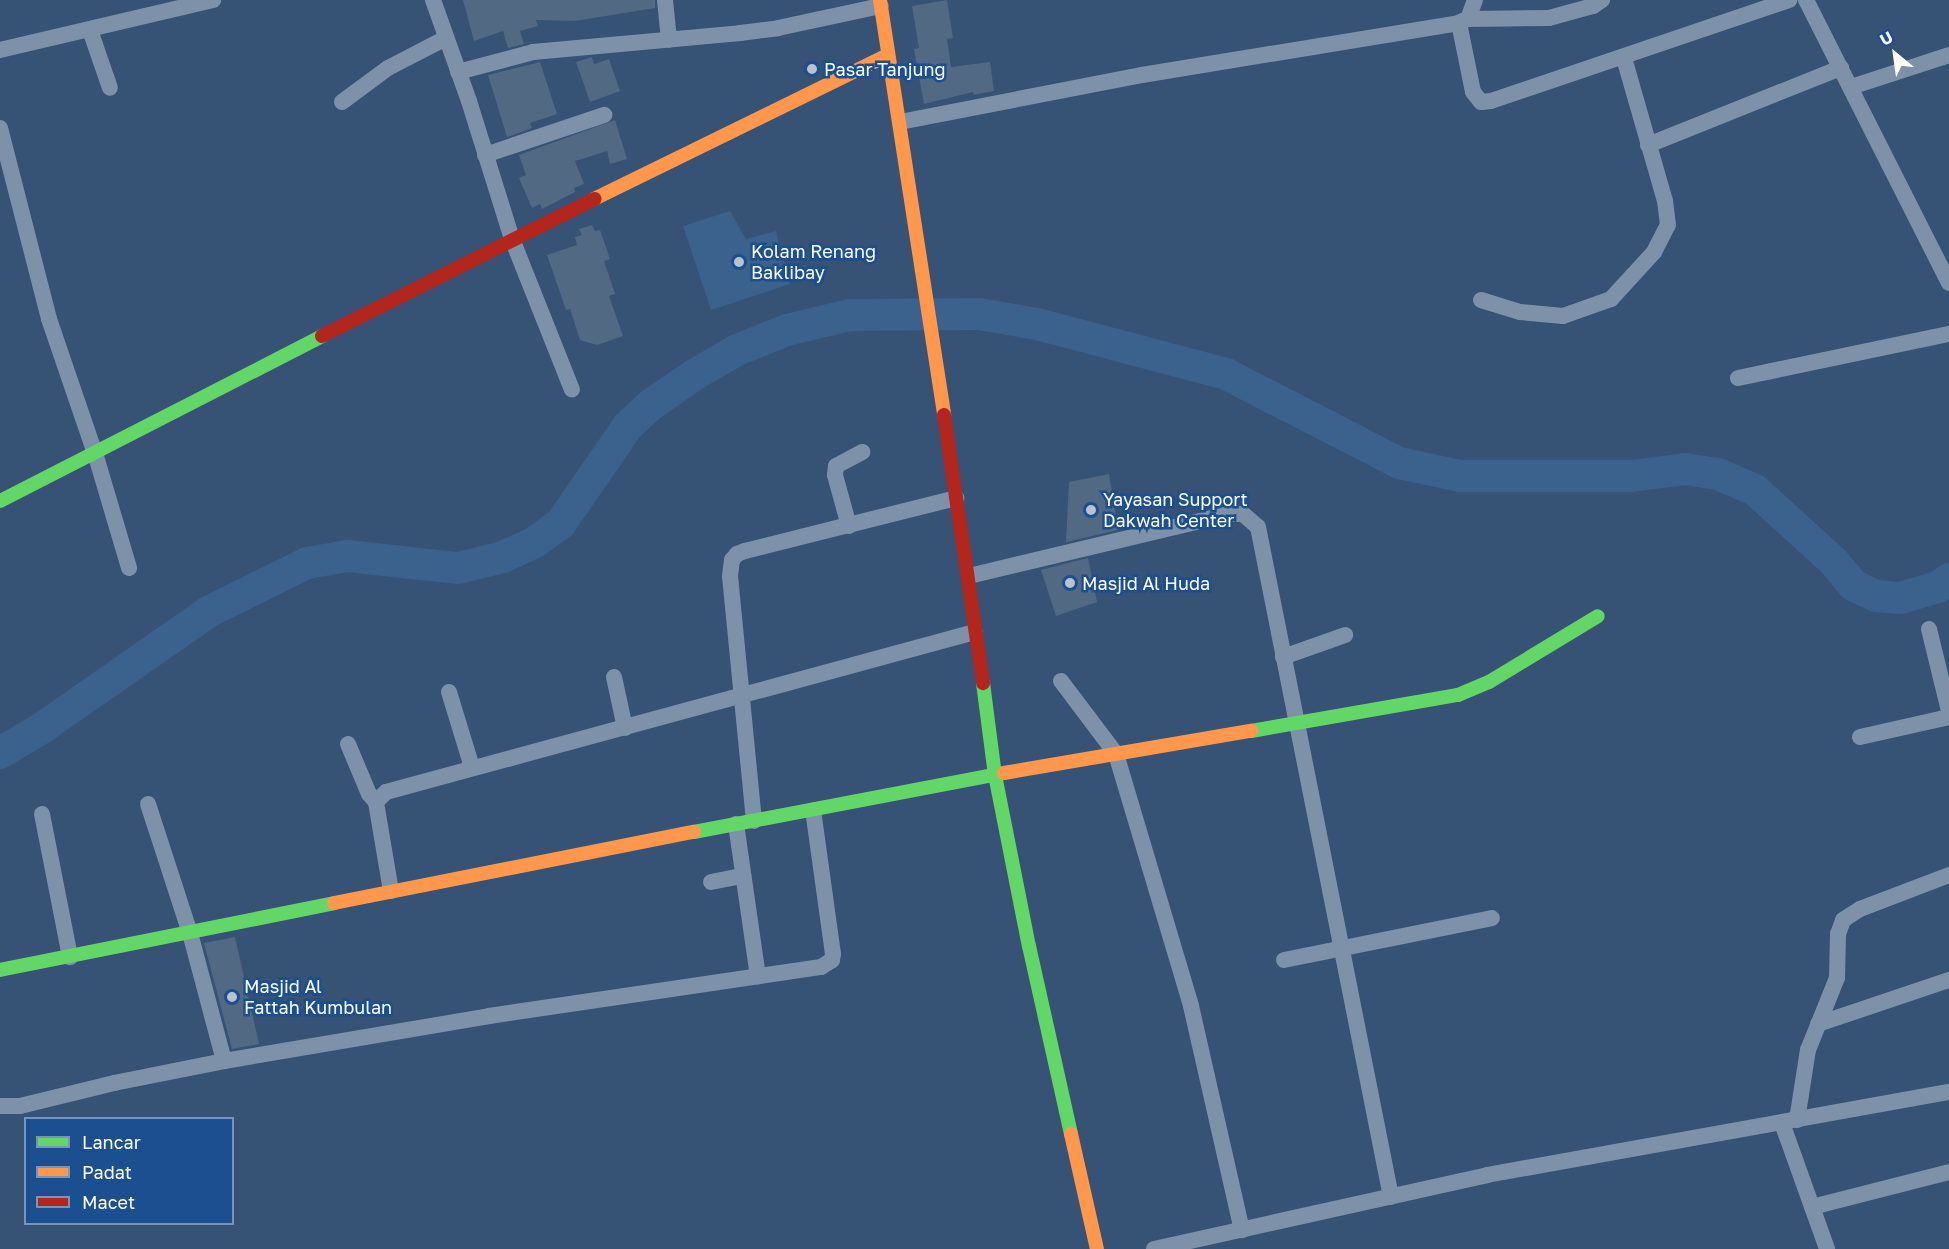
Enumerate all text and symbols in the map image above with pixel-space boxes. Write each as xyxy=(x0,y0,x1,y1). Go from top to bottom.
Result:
north arrow xyxy=(1865,24,1925,84)
text: U xyxy=(1876,27,1896,50)
place label: Pasar Tanjung xyxy=(824,58,946,80)
marker: Pasar Tanjung xyxy=(805,62,819,76)
place label: Kolam Renang Baklibay xyxy=(751,241,876,284)
marker: Kolam Renang Baklibay xyxy=(732,255,746,269)
place label: Yayasan Support Dakwah Center xyxy=(1103,489,1248,532)
marker: Yayasan Support Dakwah Center xyxy=(1084,503,1098,517)
place label: Masjid Al Huda xyxy=(1082,572,1210,594)
marker: Masjid Al Huda xyxy=(1063,576,1077,590)
place label: Masjid Al Fattah Kumbulan xyxy=(244,976,392,1018)
marker: Masjid Al Fattah Kumbulan xyxy=(225,990,239,1004)
legend xyxy=(24,1117,234,1225)
text: Lancar xyxy=(82,1131,141,1153)
text: Padat xyxy=(82,1161,132,1183)
text: Macet xyxy=(82,1191,135,1213)

